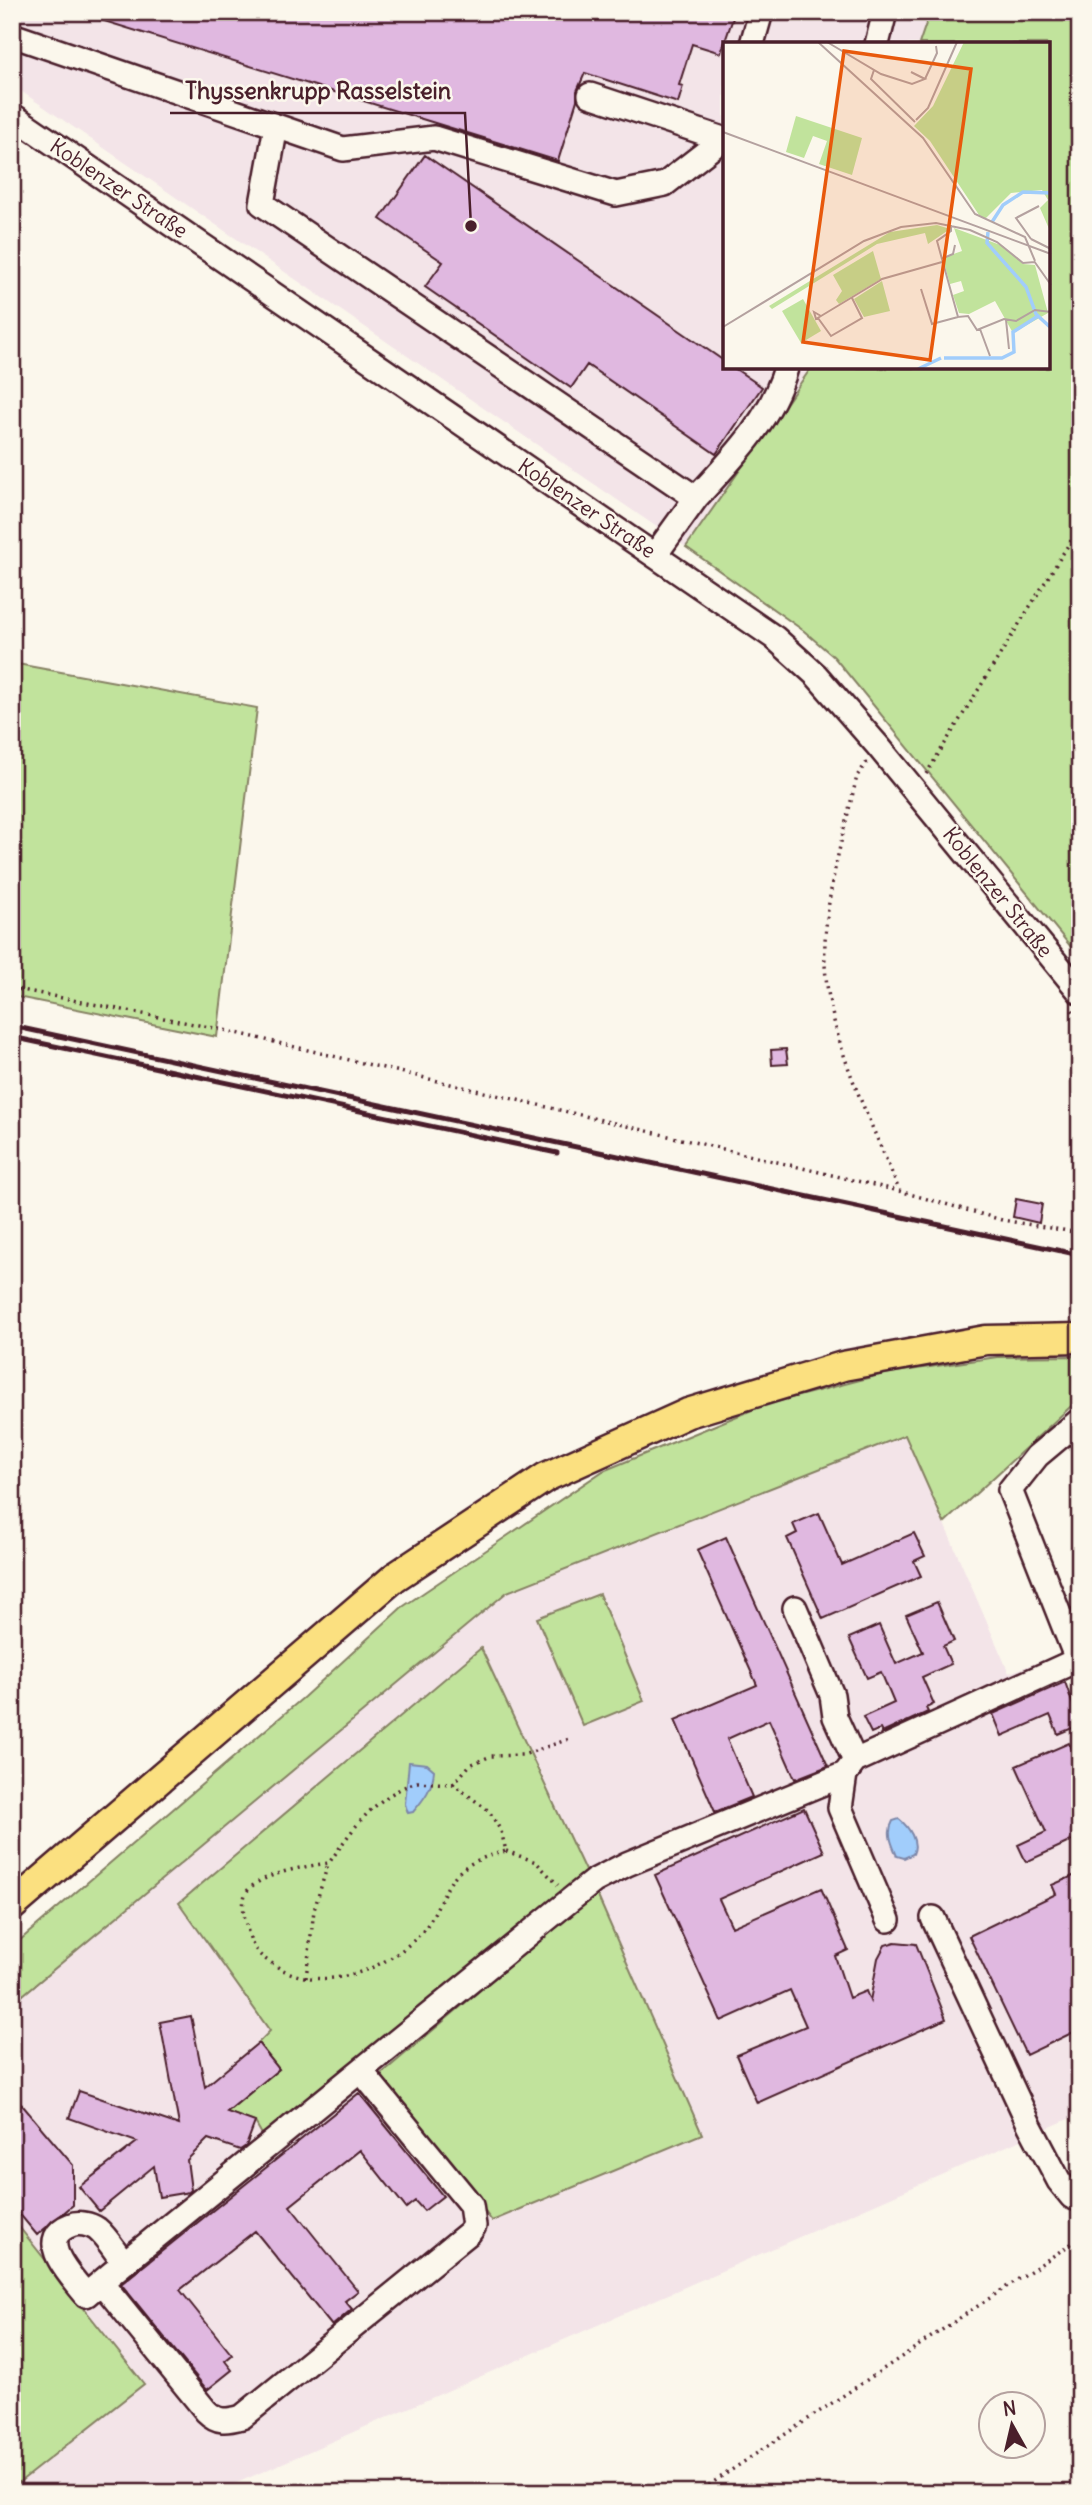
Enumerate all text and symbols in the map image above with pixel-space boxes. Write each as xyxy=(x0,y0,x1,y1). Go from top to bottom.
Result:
inset map xyxy=(723,42,1050,369)
callout: Thyssenkrupp Rasselstein xyxy=(170,69,465,113)
text: Thyssenkrupp Rasselstein xyxy=(185,76,451,105)
street label: Koblenzer Straße xyxy=(45,132,193,244)
street label: Koblenzer Straße xyxy=(513,452,661,564)
street label: Koblenzer Straße xyxy=(937,821,1059,963)
north arrow xyxy=(976,2390,1046,2460)
text: N xyxy=(1001,2395,1018,2421)

